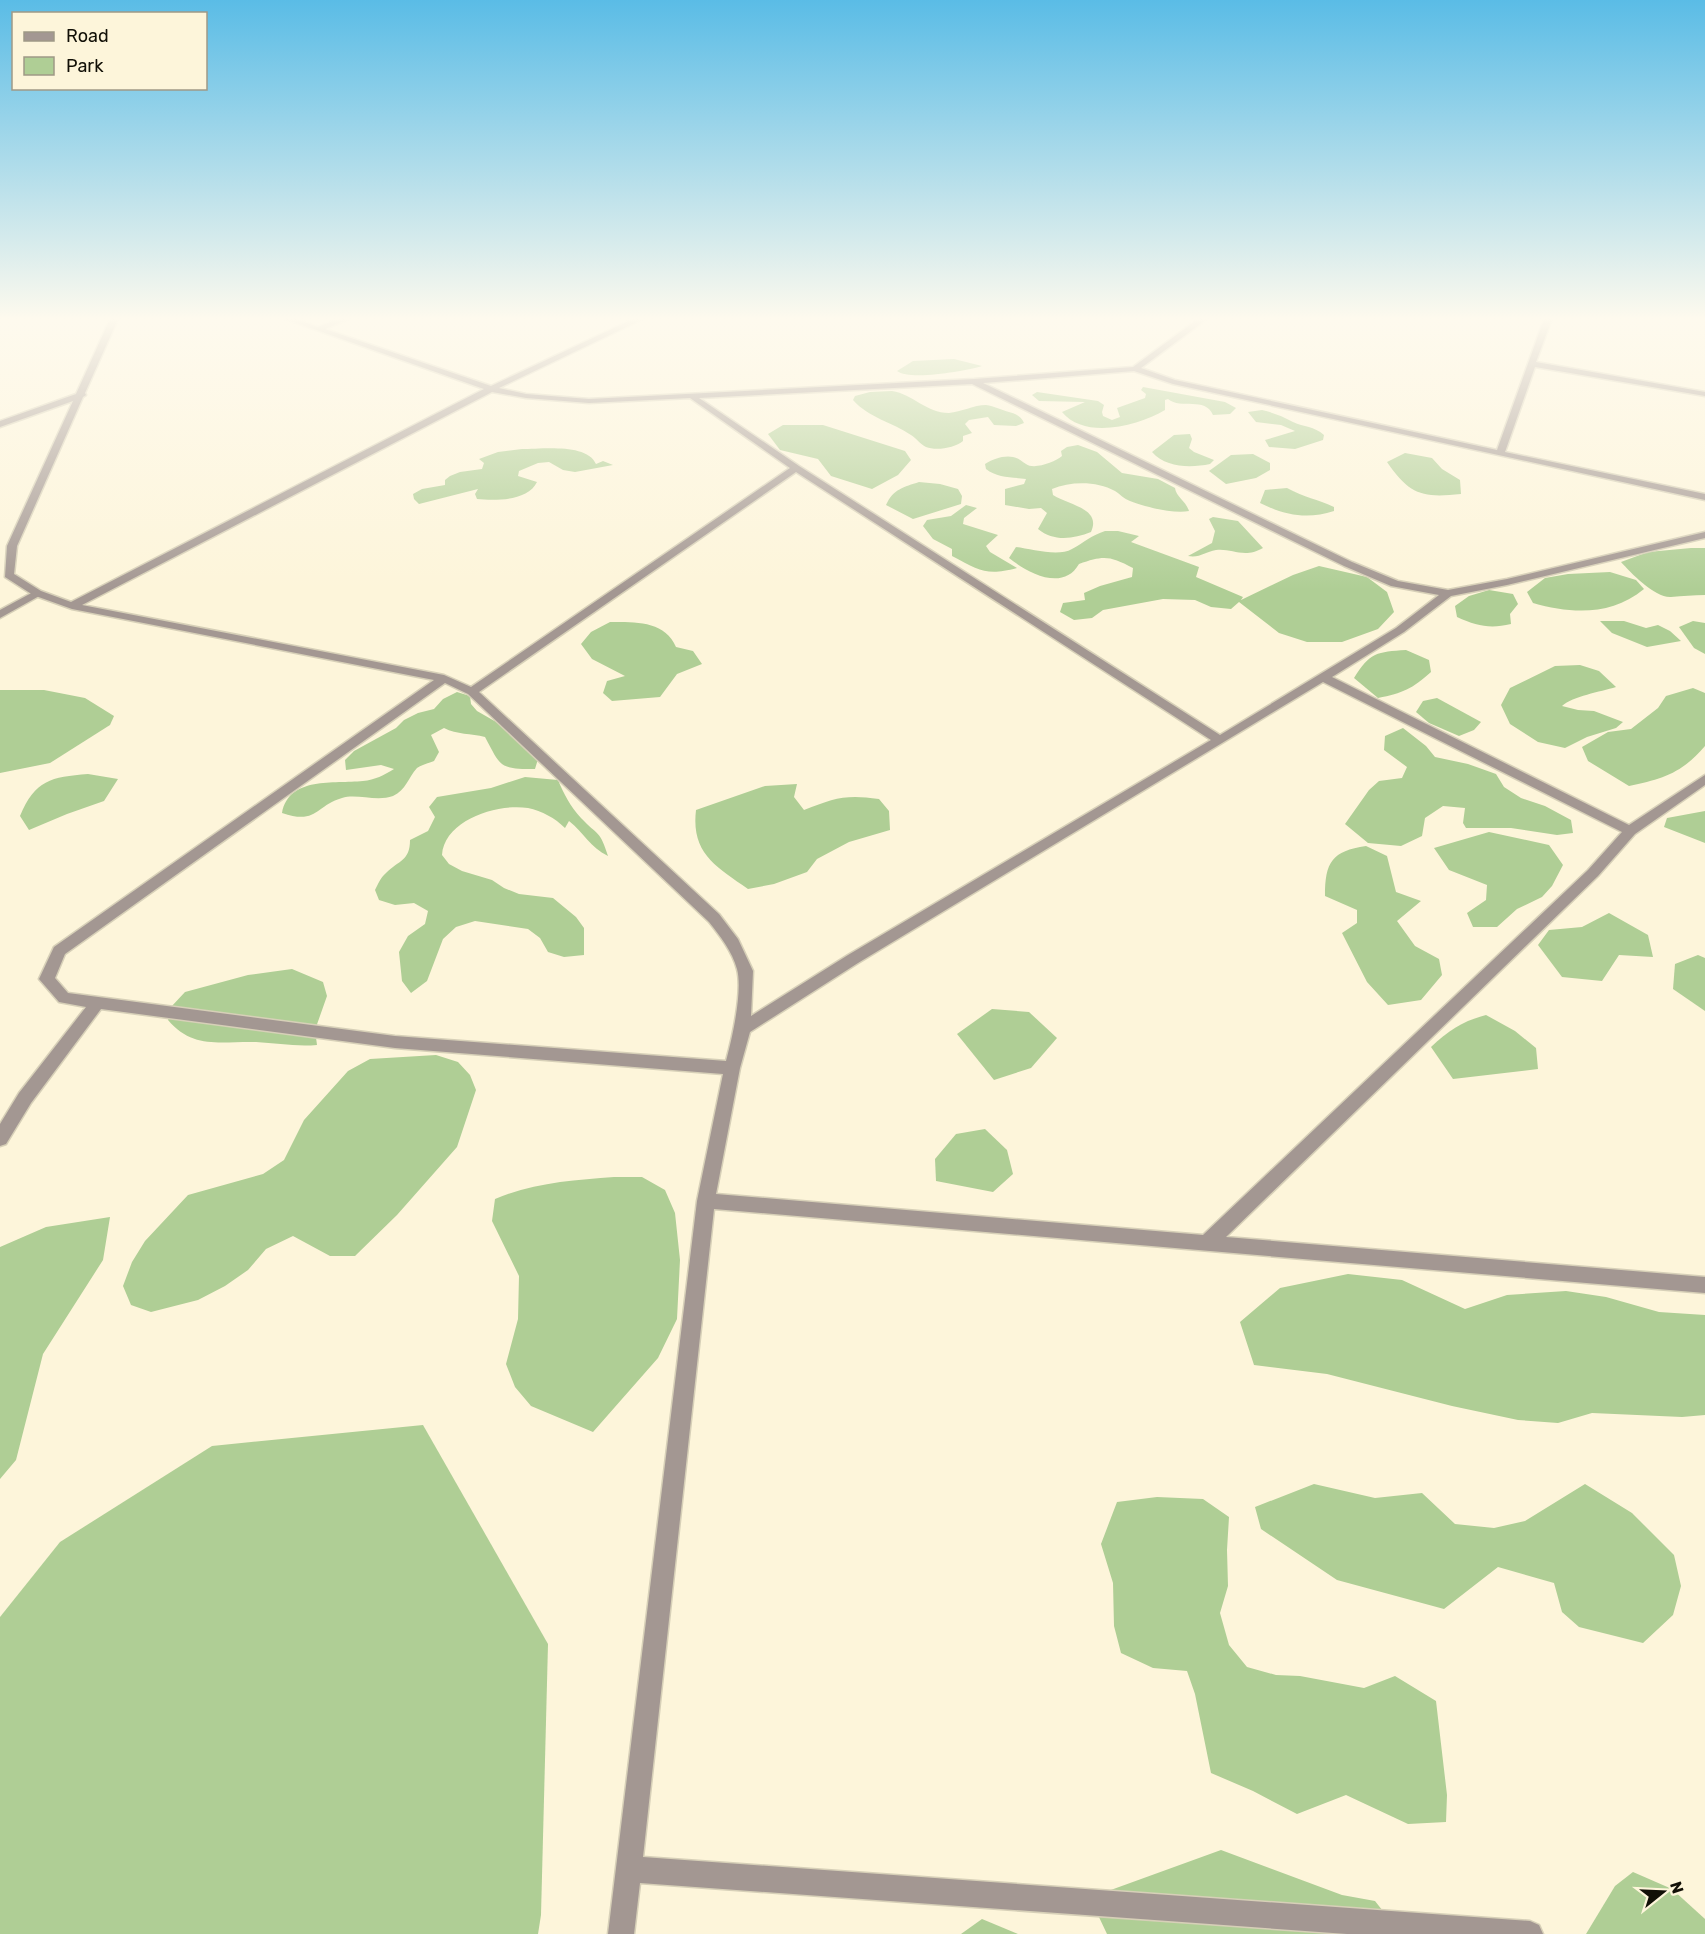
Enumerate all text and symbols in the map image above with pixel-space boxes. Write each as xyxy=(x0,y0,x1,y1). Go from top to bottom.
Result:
legend xyxy=(12,12,207,90)
text: Road xyxy=(66,25,109,47)
text: Park xyxy=(66,55,104,77)
north arrow xyxy=(1633,1862,1693,1922)
text: N xyxy=(1666,1879,1688,1896)

